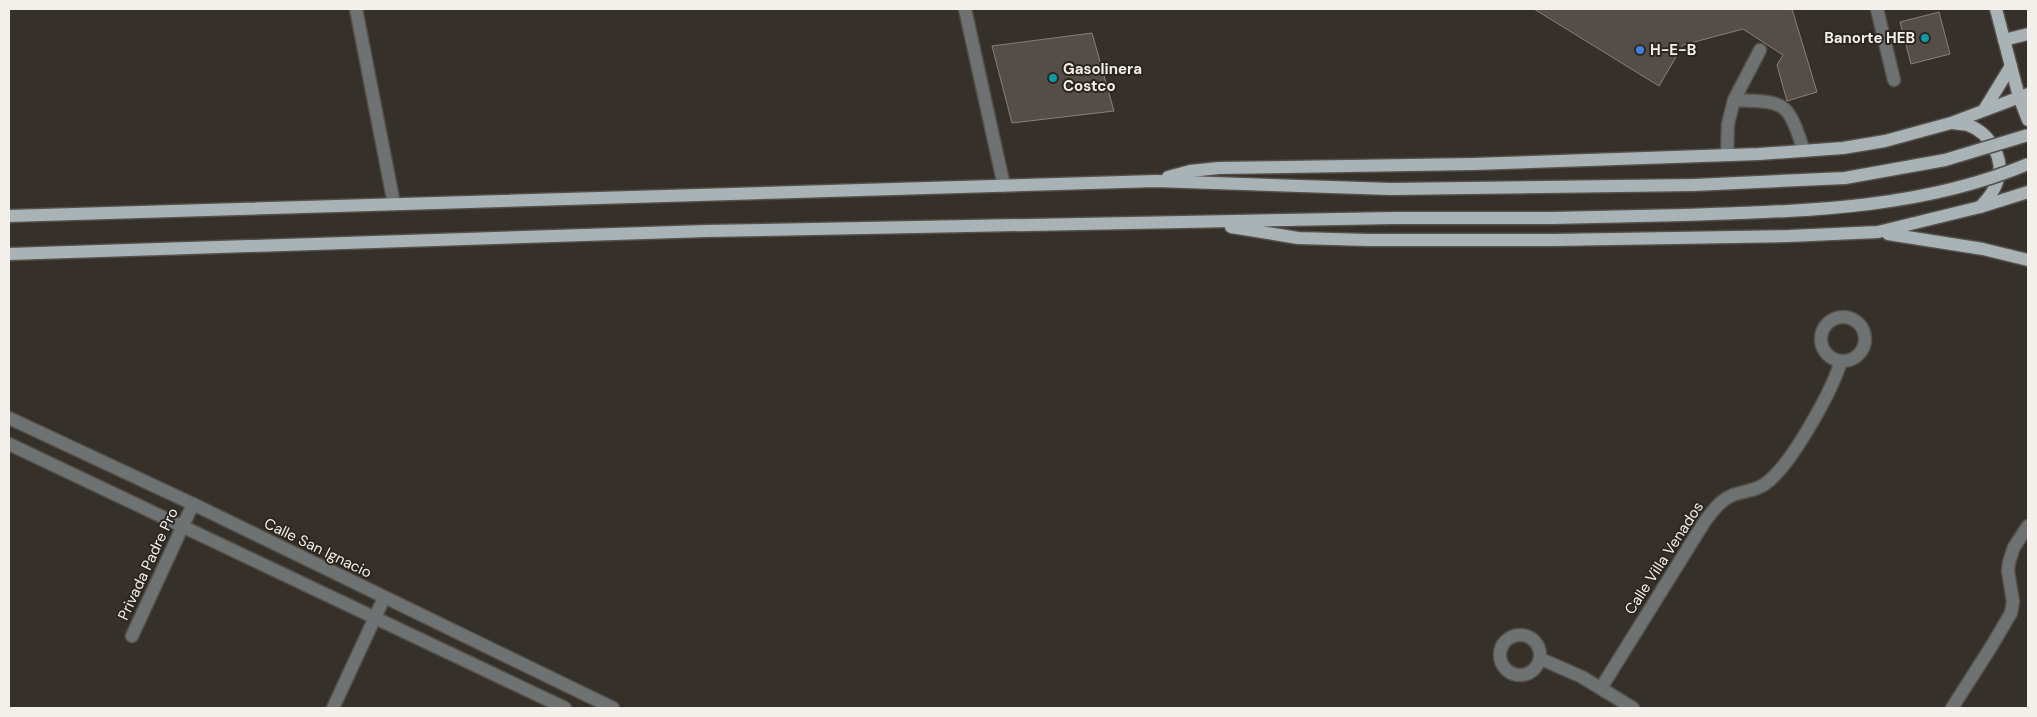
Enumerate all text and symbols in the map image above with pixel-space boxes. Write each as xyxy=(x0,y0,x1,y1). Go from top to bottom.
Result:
place label: Banorte HEB xyxy=(1824,28,1915,48)
marker: Banorte HEB xyxy=(1919,32,1931,44)
place label: H-E-B xyxy=(1650,40,1696,60)
marker: H-E-B xyxy=(1634,44,1646,56)
place label: Gasolinera Costco xyxy=(1063,59,1142,96)
marker: Gasolinera Costco xyxy=(1047,72,1059,84)
street label: Calle Villa Venados xyxy=(1620,498,1708,618)
street label: Privada Padre Pro xyxy=(113,505,183,623)
street label: Calle San Ignacio xyxy=(261,513,375,583)

